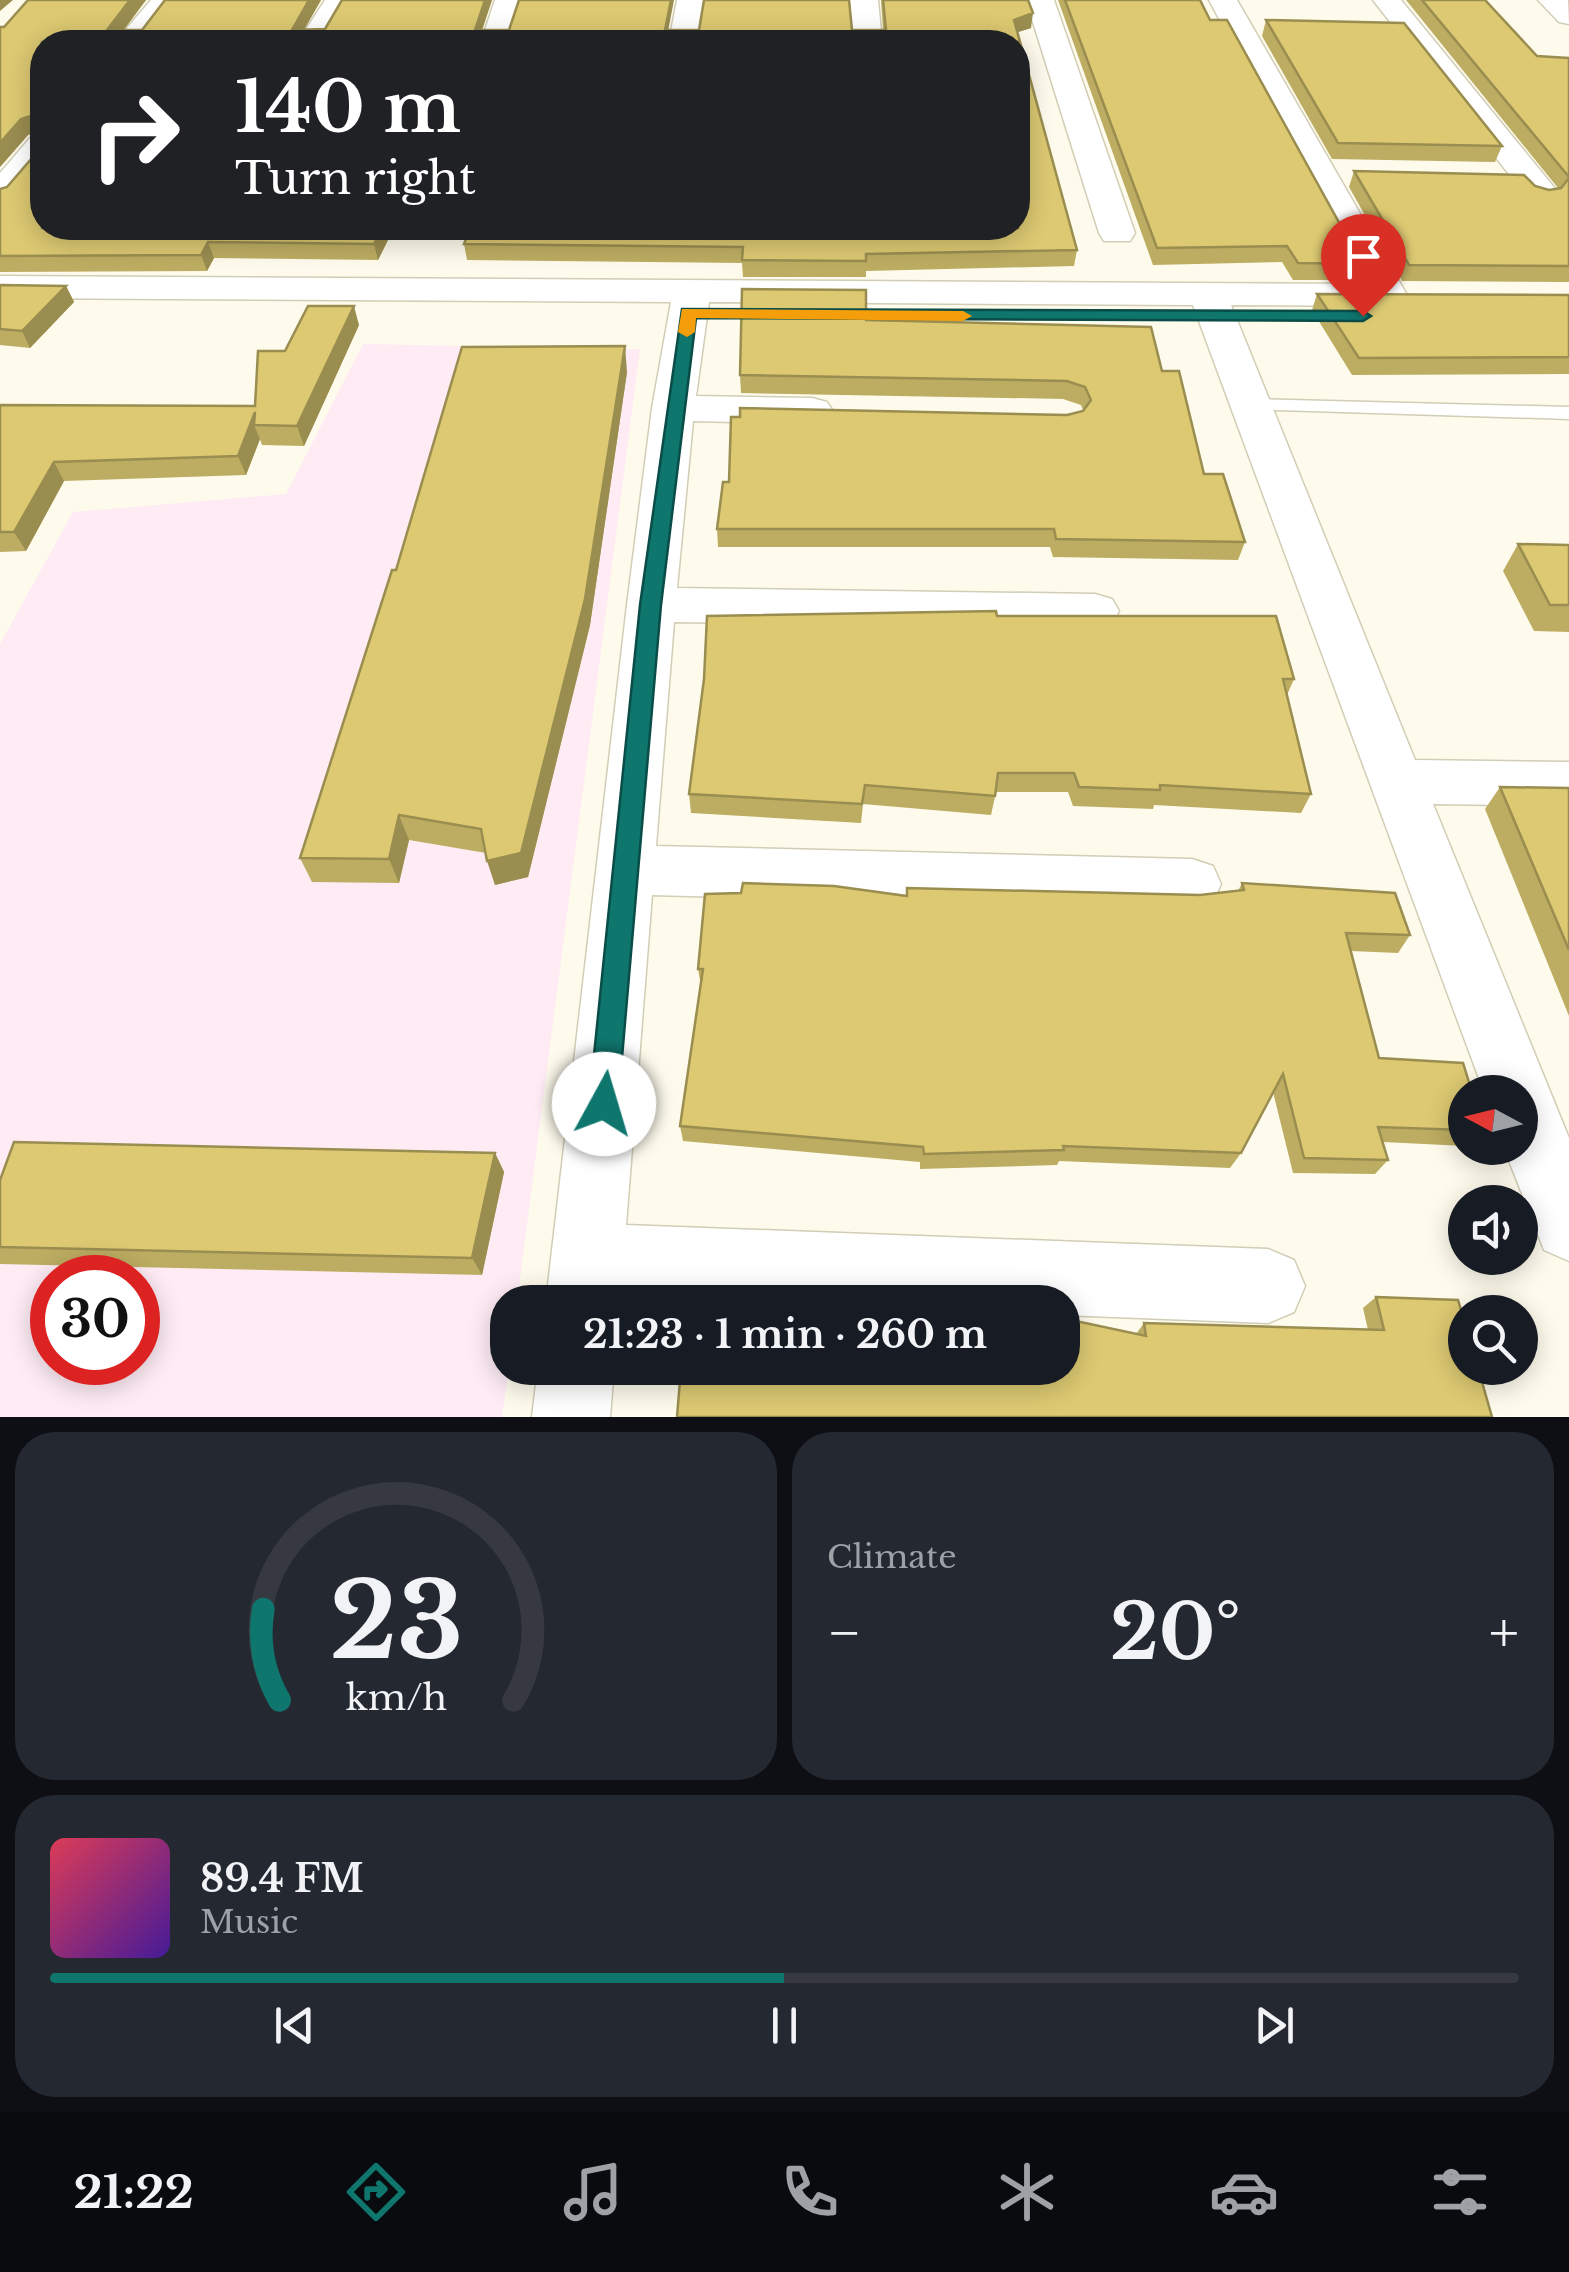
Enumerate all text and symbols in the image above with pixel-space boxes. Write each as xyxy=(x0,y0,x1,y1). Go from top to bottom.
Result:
text: 140 m xyxy=(235,64,461,151)
icon: right xyxy=(70,70,200,200)
text: Turn right xyxy=(235,150,476,206)
pin xyxy=(1321,214,1406,317)
icon: arrive xyxy=(1336,229,1391,284)
position arrow xyxy=(552,1052,656,1156)
north arrow xyxy=(1448,1075,1538,1165)
map controls xyxy=(1448,1075,1538,1385)
button: sound xyxy=(1448,1185,1538,1275)
speed limit sign: 30 xyxy=(30,1255,160,1385)
button: search xyxy=(1448,1295,1538,1385)
text: 21:23 · 1 min · 260 m xyxy=(583,1311,987,1358)
text: Climate xyxy=(827,1537,956,1577)
text: 23 xyxy=(329,1557,463,1686)
text: 20° xyxy=(1110,1586,1241,1679)
text: − xyxy=(827,1599,862,1667)
text: + xyxy=(1489,1599,1519,1667)
text: km/h xyxy=(345,1675,447,1720)
text: 89.4 FM xyxy=(200,1855,364,1902)
text: Music xyxy=(200,1902,298,1942)
icon: previous xyxy=(267,1998,322,2053)
icon: pause xyxy=(757,1998,812,2053)
icon: next xyxy=(1247,1998,1302,2053)
icon: directions xyxy=(341,2157,411,2227)
icon: music xyxy=(558,2157,628,2227)
icon: phone xyxy=(775,2157,845,2227)
icon: climate xyxy=(992,2157,1062,2227)
icon: car xyxy=(1209,2157,1279,2227)
icon: filters xyxy=(1425,2157,1495,2227)
text: 21:22 xyxy=(73,2164,194,2220)

